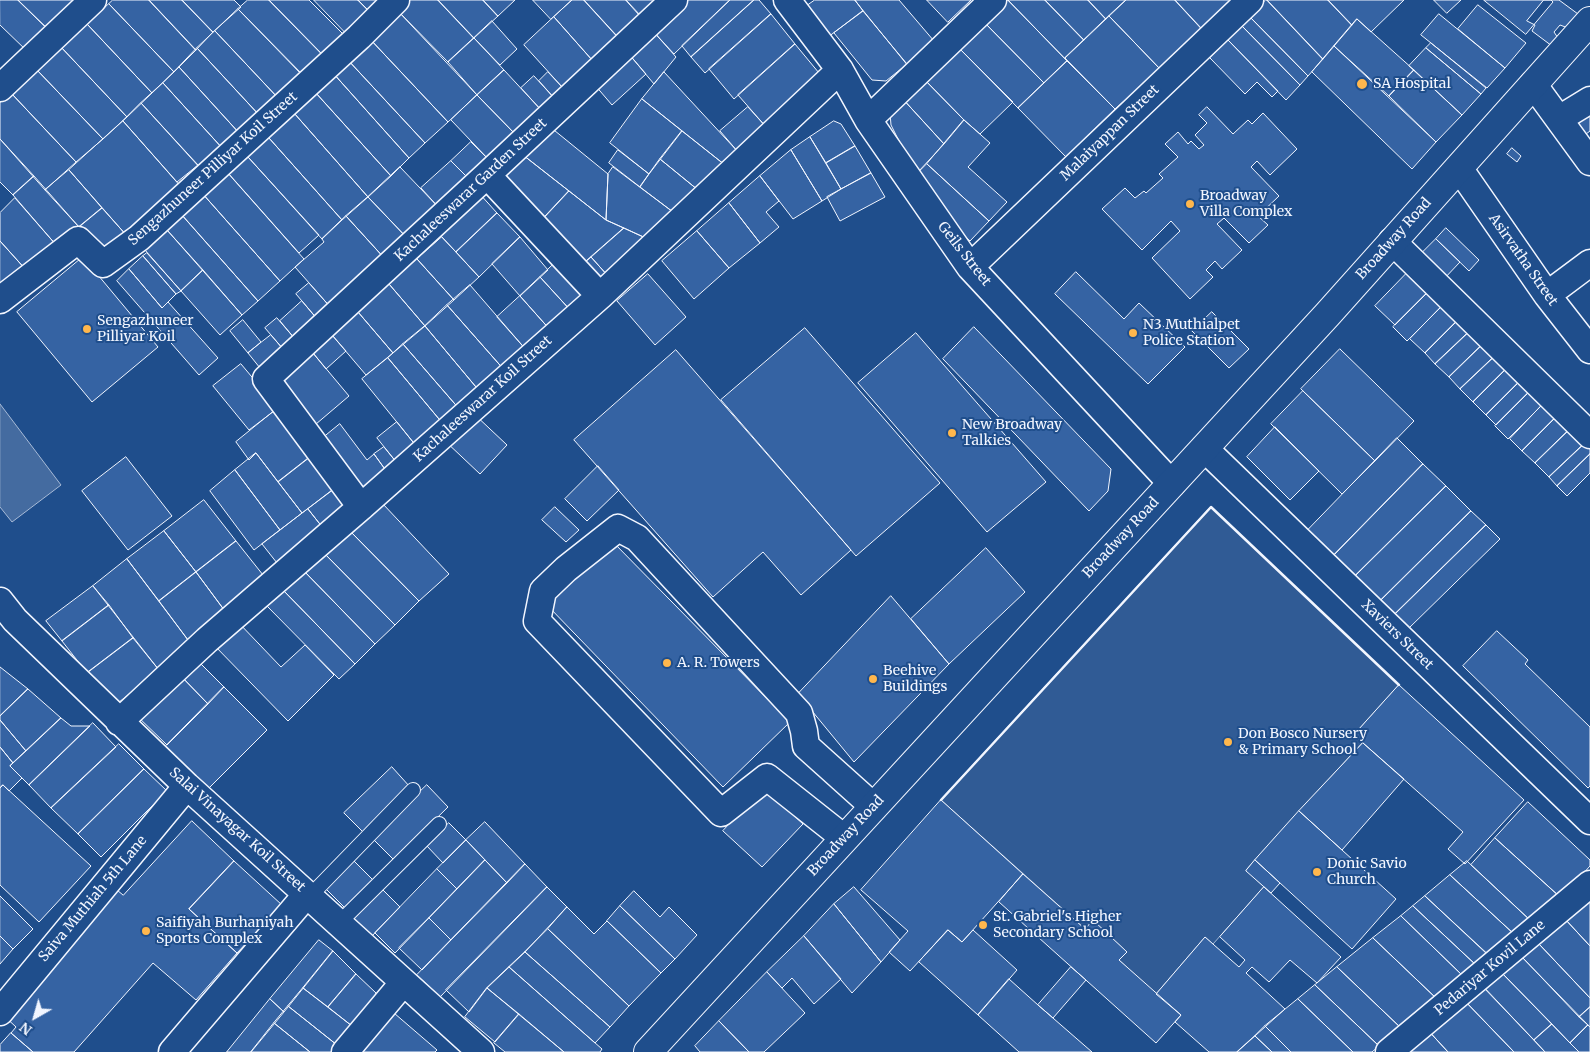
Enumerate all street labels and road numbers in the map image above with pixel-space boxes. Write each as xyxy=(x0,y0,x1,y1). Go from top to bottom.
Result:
street label: Malaiyappan Street xyxy=(1057,82,1163,184)
street label: Sengazhuneer Pilliyar Koil Street xyxy=(125,89,301,249)
street label: Kachaleeswarar Garden Street xyxy=(391,115,551,265)
street label: Broadway Road xyxy=(1353,195,1435,283)
street label: Asirvatha Street xyxy=(1485,211,1561,309)
street label: Geils Street xyxy=(934,219,994,289)
street label: Kachaleeswarar Koil Street xyxy=(410,333,556,465)
street label: Broadway Road xyxy=(1079,494,1163,582)
street label: Xaviers Street xyxy=(1358,597,1436,673)
street label: Salai Vinayagar Koil Street xyxy=(165,764,309,896)
street label: Broadway Road xyxy=(804,792,888,880)
street label: Saiva Muthiah 5th Lane xyxy=(35,833,151,965)
street label: Pedariyar Kovil Lane xyxy=(1431,917,1549,1019)

